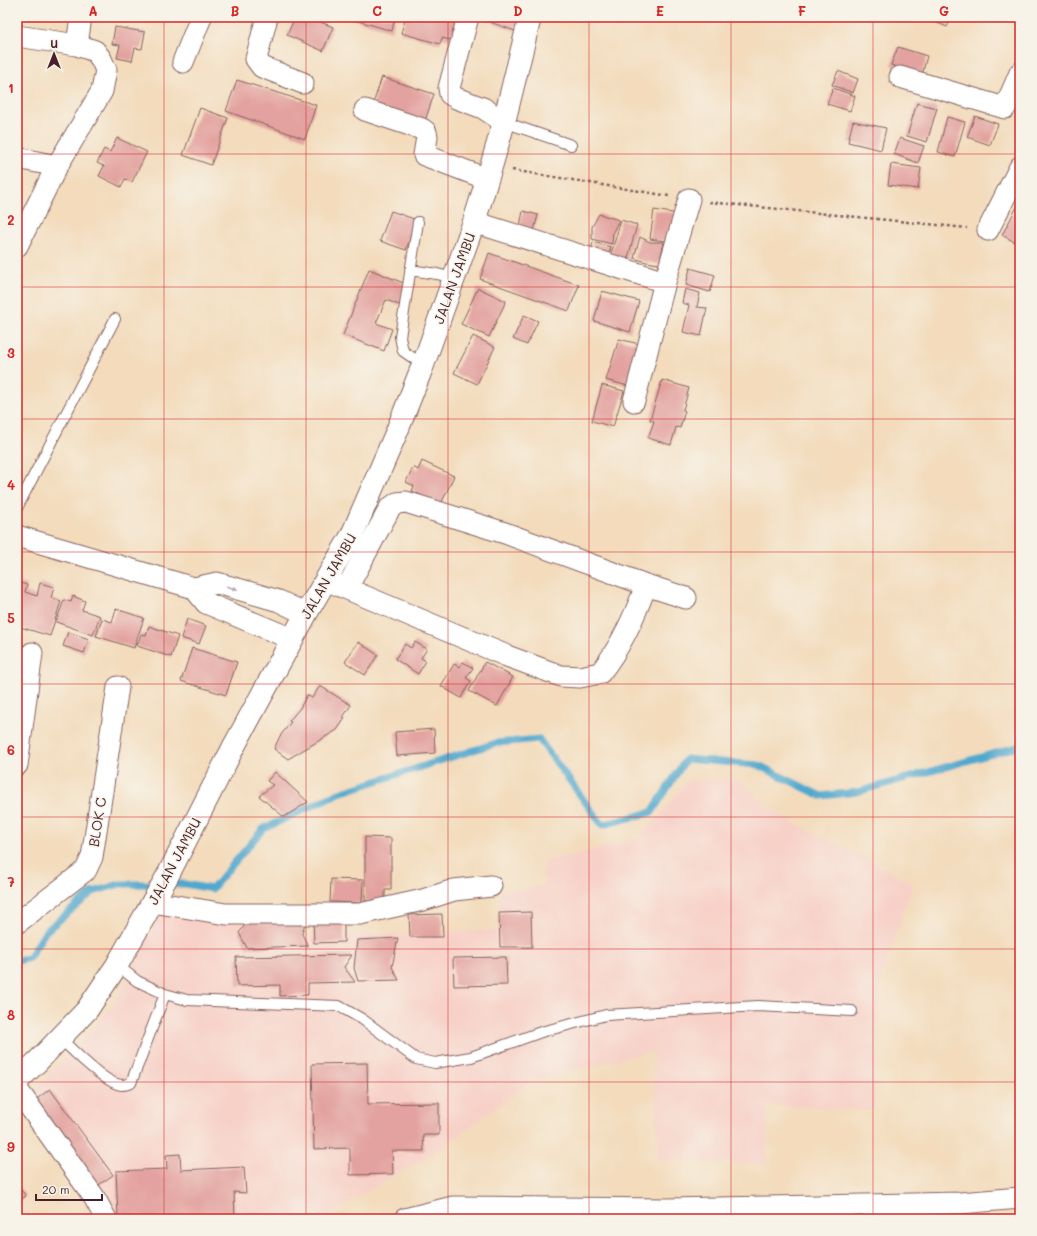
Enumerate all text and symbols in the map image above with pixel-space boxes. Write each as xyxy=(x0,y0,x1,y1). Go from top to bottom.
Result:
text: A xyxy=(88,2,98,19)
text: B xyxy=(231,2,240,19)
text: C xyxy=(372,2,382,19)
text: D xyxy=(513,2,523,19)
text: E xyxy=(656,2,664,19)
text: F xyxy=(798,2,806,19)
text: G xyxy=(939,2,949,19)
north arrow xyxy=(34,34,74,74)
text: U xyxy=(50,36,58,51)
text: 1 xyxy=(8,79,14,96)
text: 2 xyxy=(7,211,15,228)
street label: JALAN JAMBU xyxy=(429,230,479,326)
text: 3 xyxy=(7,344,15,361)
text: 4 xyxy=(7,476,15,493)
street label: JALAN JAMBU xyxy=(296,530,360,622)
one-way arrow xyxy=(227,585,239,591)
text: 5 xyxy=(7,609,15,626)
text: 6 xyxy=(7,741,15,758)
street label: BLOK C xyxy=(84,796,110,848)
street label: JALAN JAMBU xyxy=(143,814,205,908)
text: 7 xyxy=(7,873,15,890)
text: 8 xyxy=(7,1006,15,1023)
text: 9 xyxy=(7,1138,15,1155)
scale bar xyxy=(36,1176,102,1202)
text: 20 m xyxy=(42,1181,70,1197)

